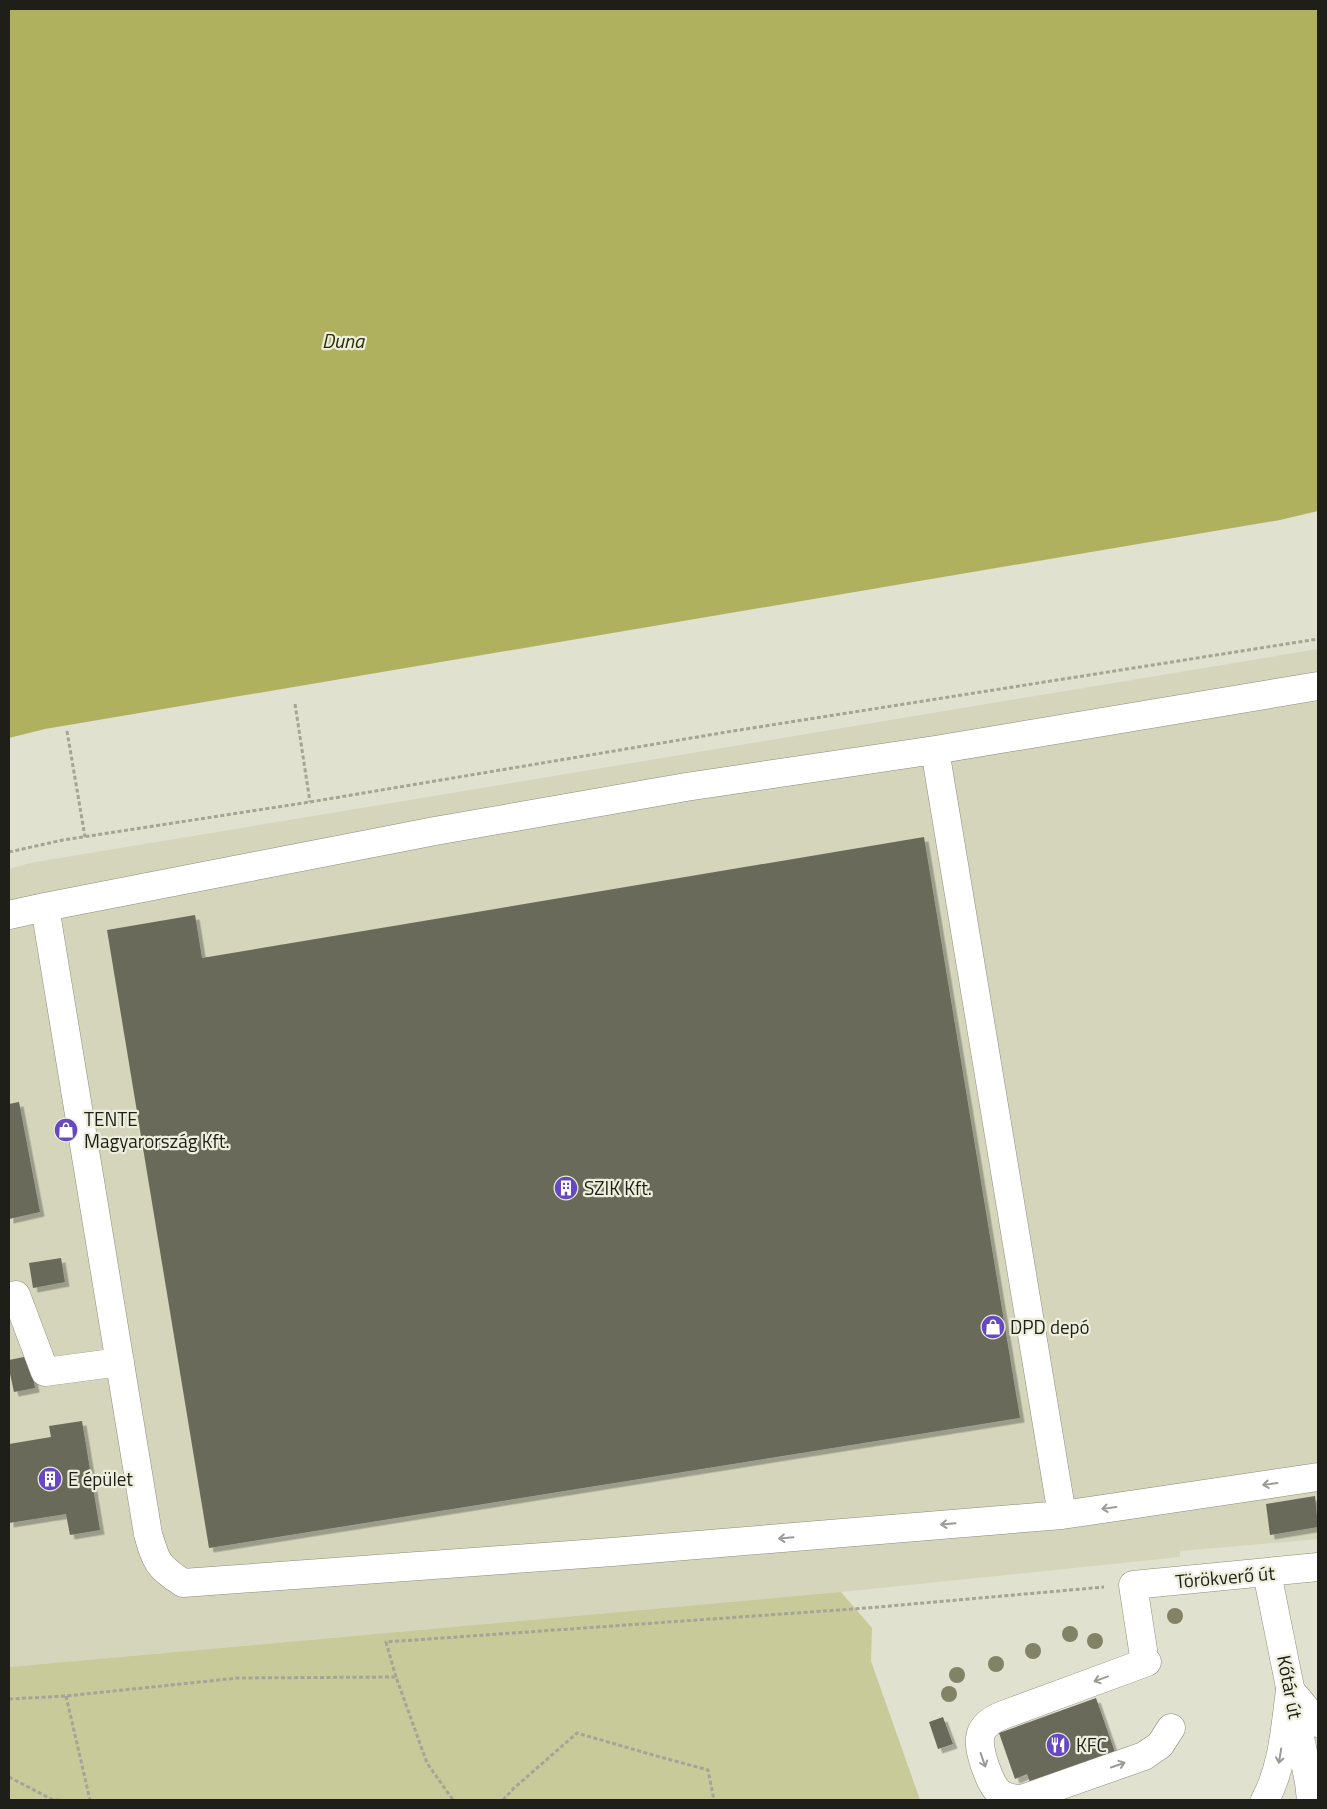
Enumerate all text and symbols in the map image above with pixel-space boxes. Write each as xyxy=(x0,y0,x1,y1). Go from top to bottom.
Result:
water label: Duna xyxy=(322,325,365,356)
place label: TENTE Magyarország Kft. xyxy=(84,1104,230,1155)
shop icon: TENTE Magyarország Kft. xyxy=(53,1117,79,1143)
place label: SZIK Kft. xyxy=(584,1173,652,1202)
building icon: SZIK Kft. xyxy=(553,1175,579,1201)
place label: DPD depó xyxy=(1010,1312,1090,1341)
shop icon: DPD depó xyxy=(980,1314,1006,1340)
place label: E épület xyxy=(68,1464,133,1493)
building icon: E épület xyxy=(37,1466,63,1492)
one-way arrow xyxy=(1262,1480,1278,1490)
one-way arrow xyxy=(1102,1503,1118,1513)
one-way arrow xyxy=(940,1520,956,1529)
one-way arrow xyxy=(778,1533,794,1542)
street label: Törökverő út xyxy=(1174,1558,1276,1595)
street label: Kőtár út xyxy=(1270,1653,1311,1721)
one-way arrow xyxy=(1094,1675,1109,1684)
place label: KFC xyxy=(1076,1730,1107,1759)
restaurant icon: KFC xyxy=(1045,1732,1071,1758)
one-way arrow xyxy=(1275,1747,1285,1763)
one-way arrow xyxy=(979,1752,989,1768)
one-way arrow xyxy=(1110,1760,1126,1770)

